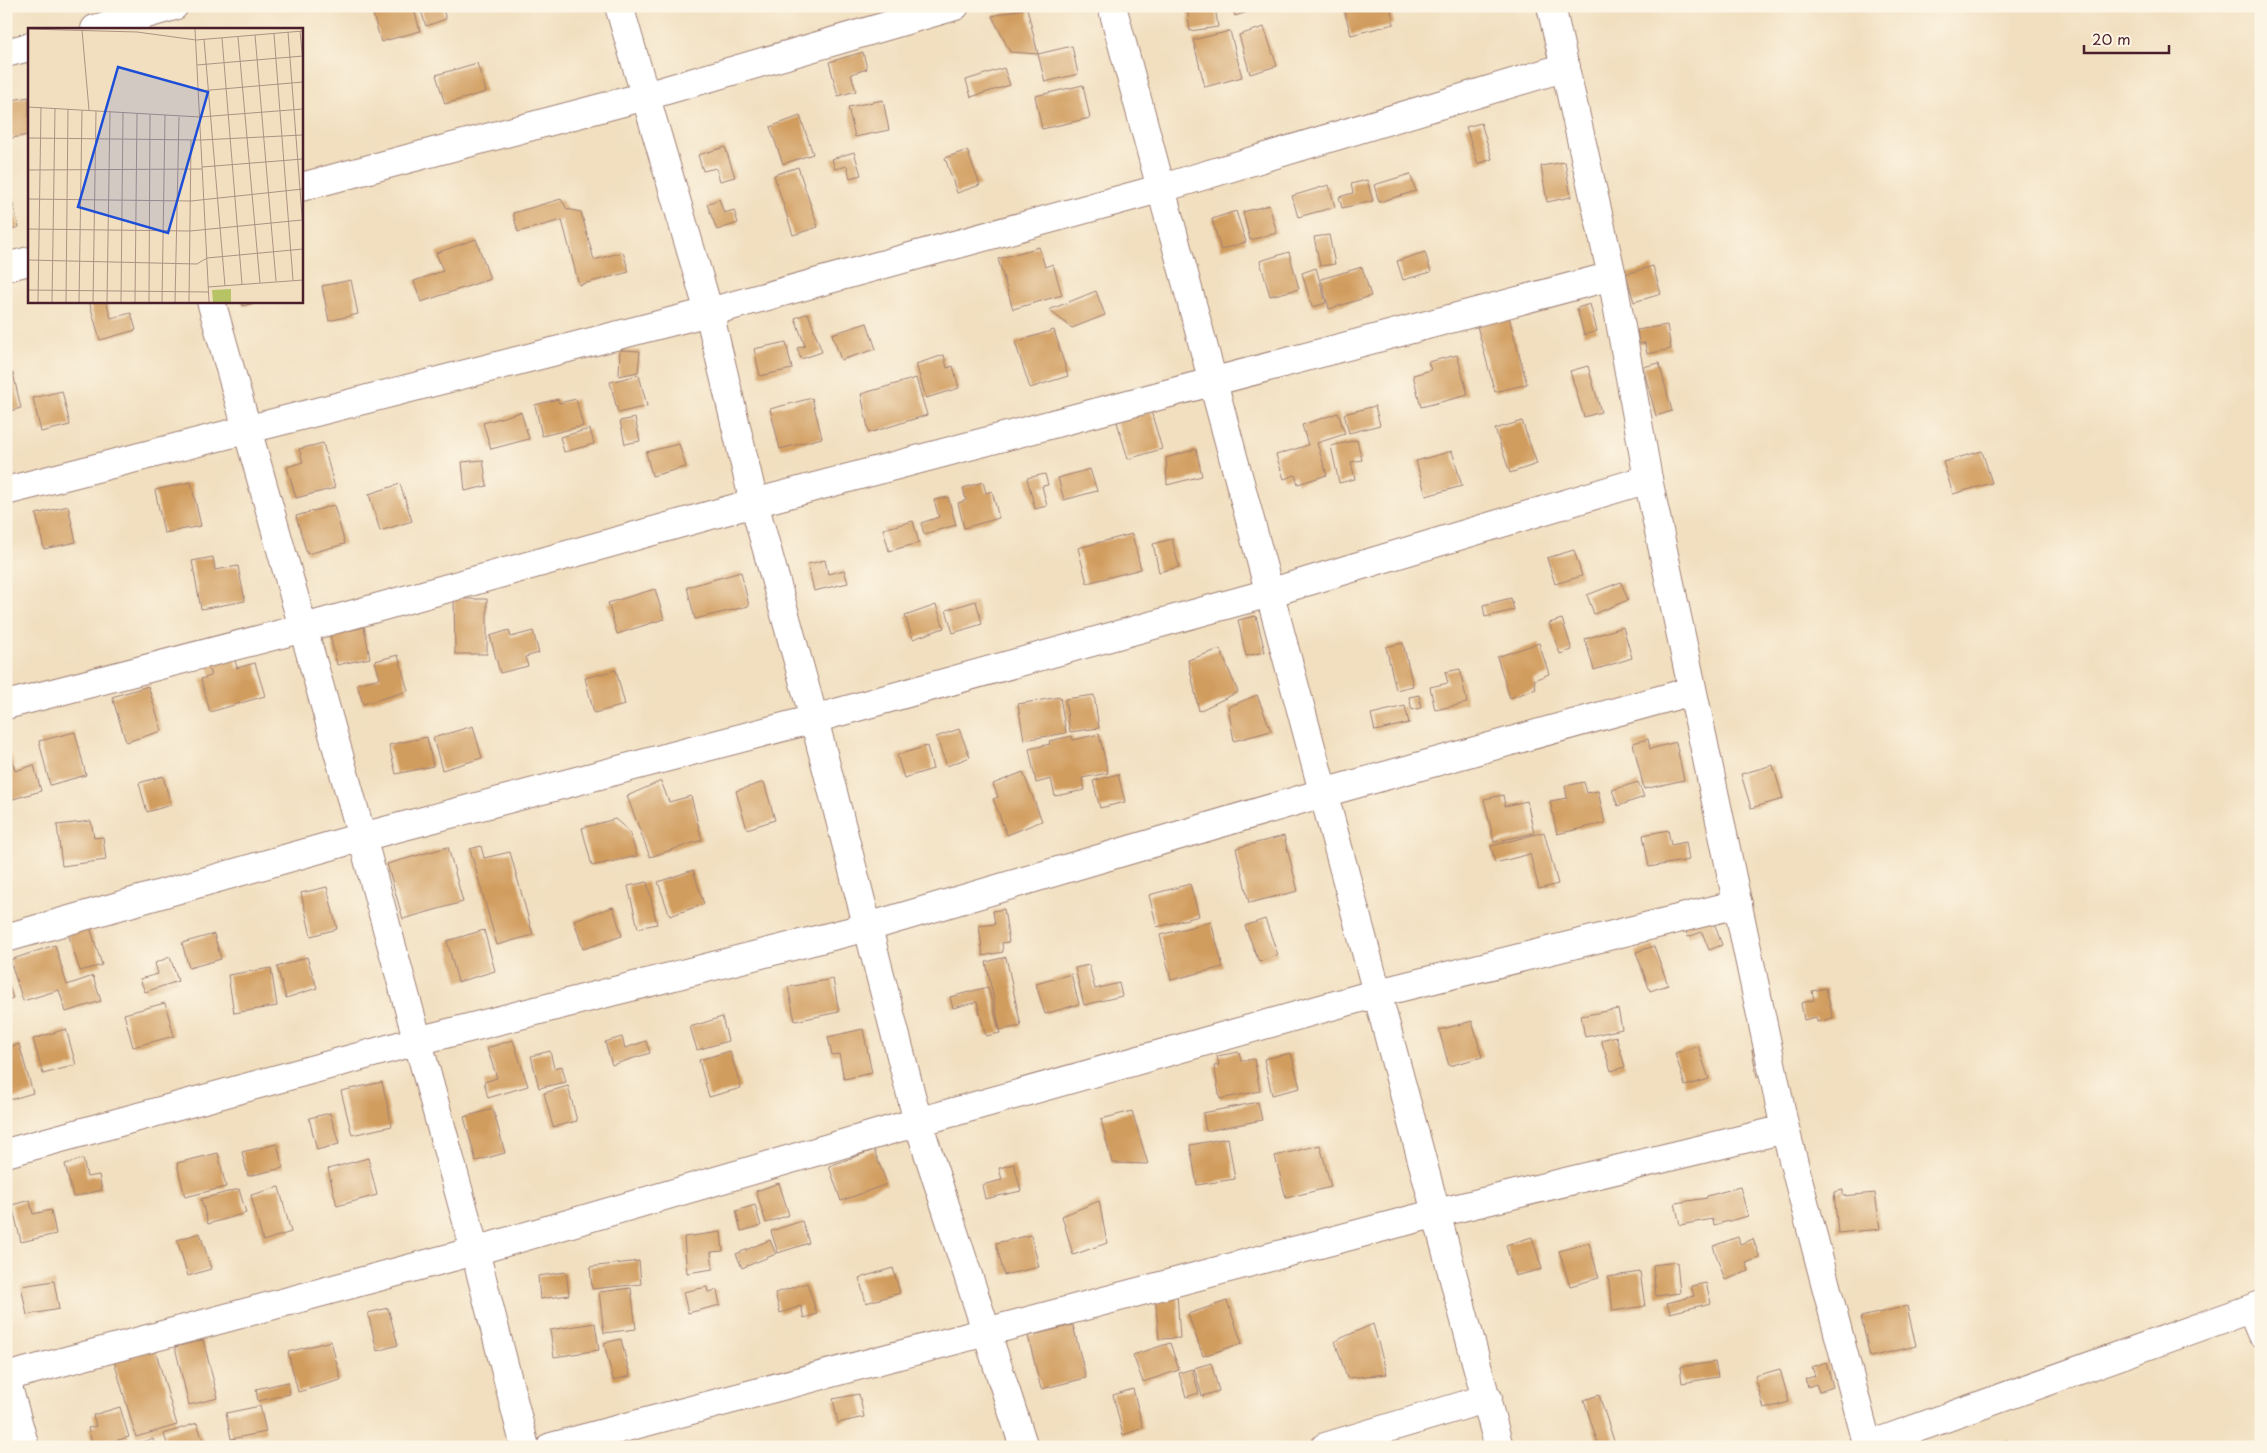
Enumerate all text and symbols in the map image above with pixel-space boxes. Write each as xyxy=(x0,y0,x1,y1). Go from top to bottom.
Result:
scale bar xyxy=(2084,22,2170,54)
text: 20 m xyxy=(2092,27,2131,50)
inset map xyxy=(28,28,302,302)

